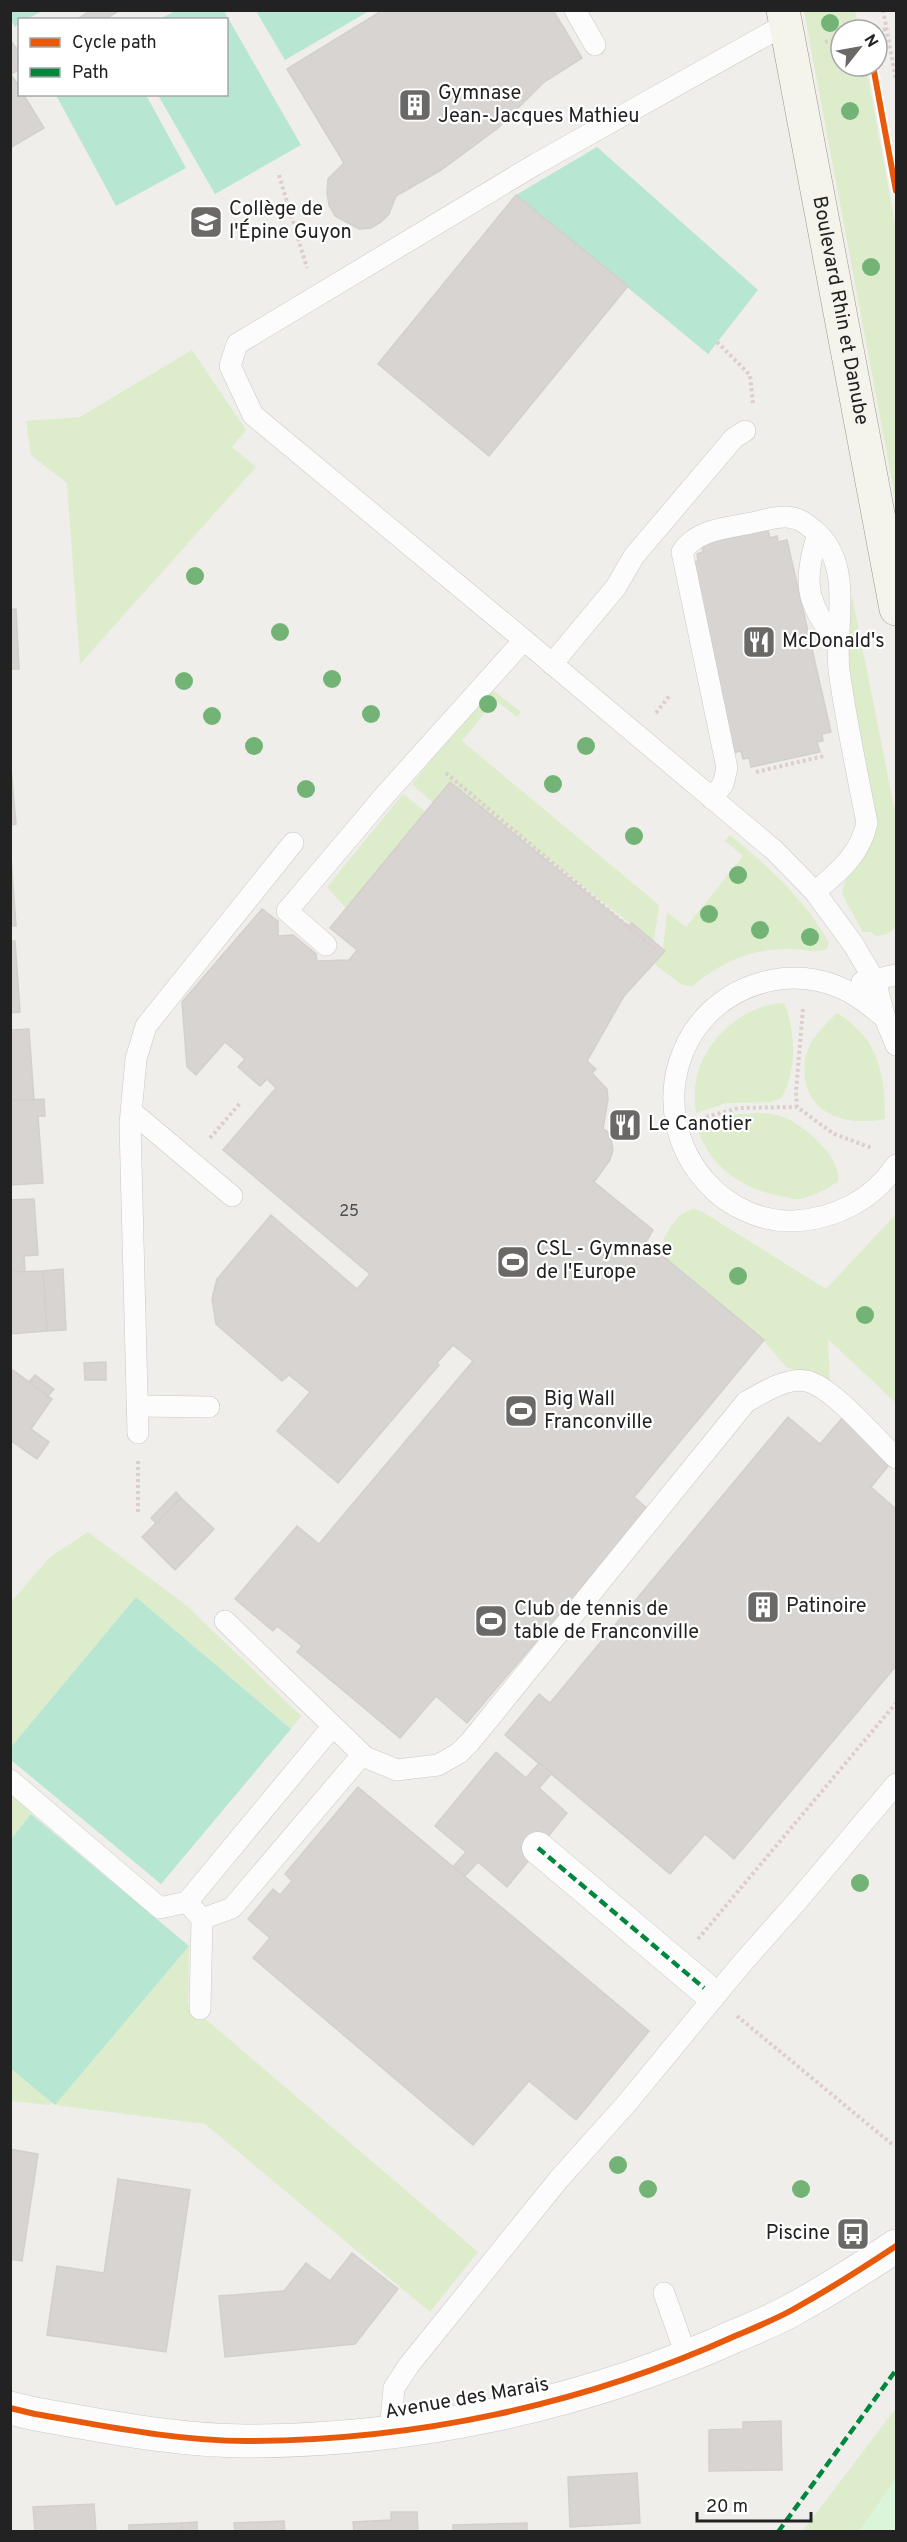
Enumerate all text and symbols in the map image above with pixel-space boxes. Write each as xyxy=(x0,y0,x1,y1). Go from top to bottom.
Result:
legend xyxy=(18,18,228,96)
north arrow xyxy=(829,18,889,78)
text: N xyxy=(859,31,882,51)
text: Cycle path xyxy=(72,32,157,55)
text: Path xyxy=(72,62,109,85)
place label: Gymnase Jean-Jacques Mathieu xyxy=(438,81,640,130)
building icon: Gymnase Jean-Jacques Mathieu xyxy=(397,87,433,123)
street label: Boulevard Rhin et Danube xyxy=(805,194,874,427)
place label: Collège de l'Épine Guyon xyxy=(229,197,352,246)
school or university icon: Collège de l'Épine Guyon xyxy=(188,204,224,240)
restaurant icon: McDonald's xyxy=(741,624,777,660)
place label: McDonald's xyxy=(782,629,885,655)
restaurant icon: Le Canotier xyxy=(607,1107,643,1143)
place label: Le Canotier xyxy=(648,1112,752,1138)
house number: 25 xyxy=(339,1202,359,1222)
place label: CSL - Gymnase de l'Europe xyxy=(536,1237,672,1286)
sports icon: CSL - Gymnase de l'Europe xyxy=(495,1244,531,1280)
place label: Big Wall Franconville xyxy=(544,1387,652,1436)
sports icon: Big Wall Franconville xyxy=(503,1393,539,1429)
building icon: Patinoire xyxy=(745,1589,781,1625)
place label: Patinoire xyxy=(786,1594,867,1620)
place label: Club de tennis de table de Franconville xyxy=(514,1597,699,1646)
sports icon: Club de tennis de table de Franconville xyxy=(473,1603,509,1639)
bus stop icon: Piscine xyxy=(835,2216,871,2252)
place label: Piscine xyxy=(766,2221,830,2247)
street label: Avenue des Marais xyxy=(383,2372,551,2426)
scale bar xyxy=(697,2485,811,2523)
text: 20 m xyxy=(706,2496,748,2519)

